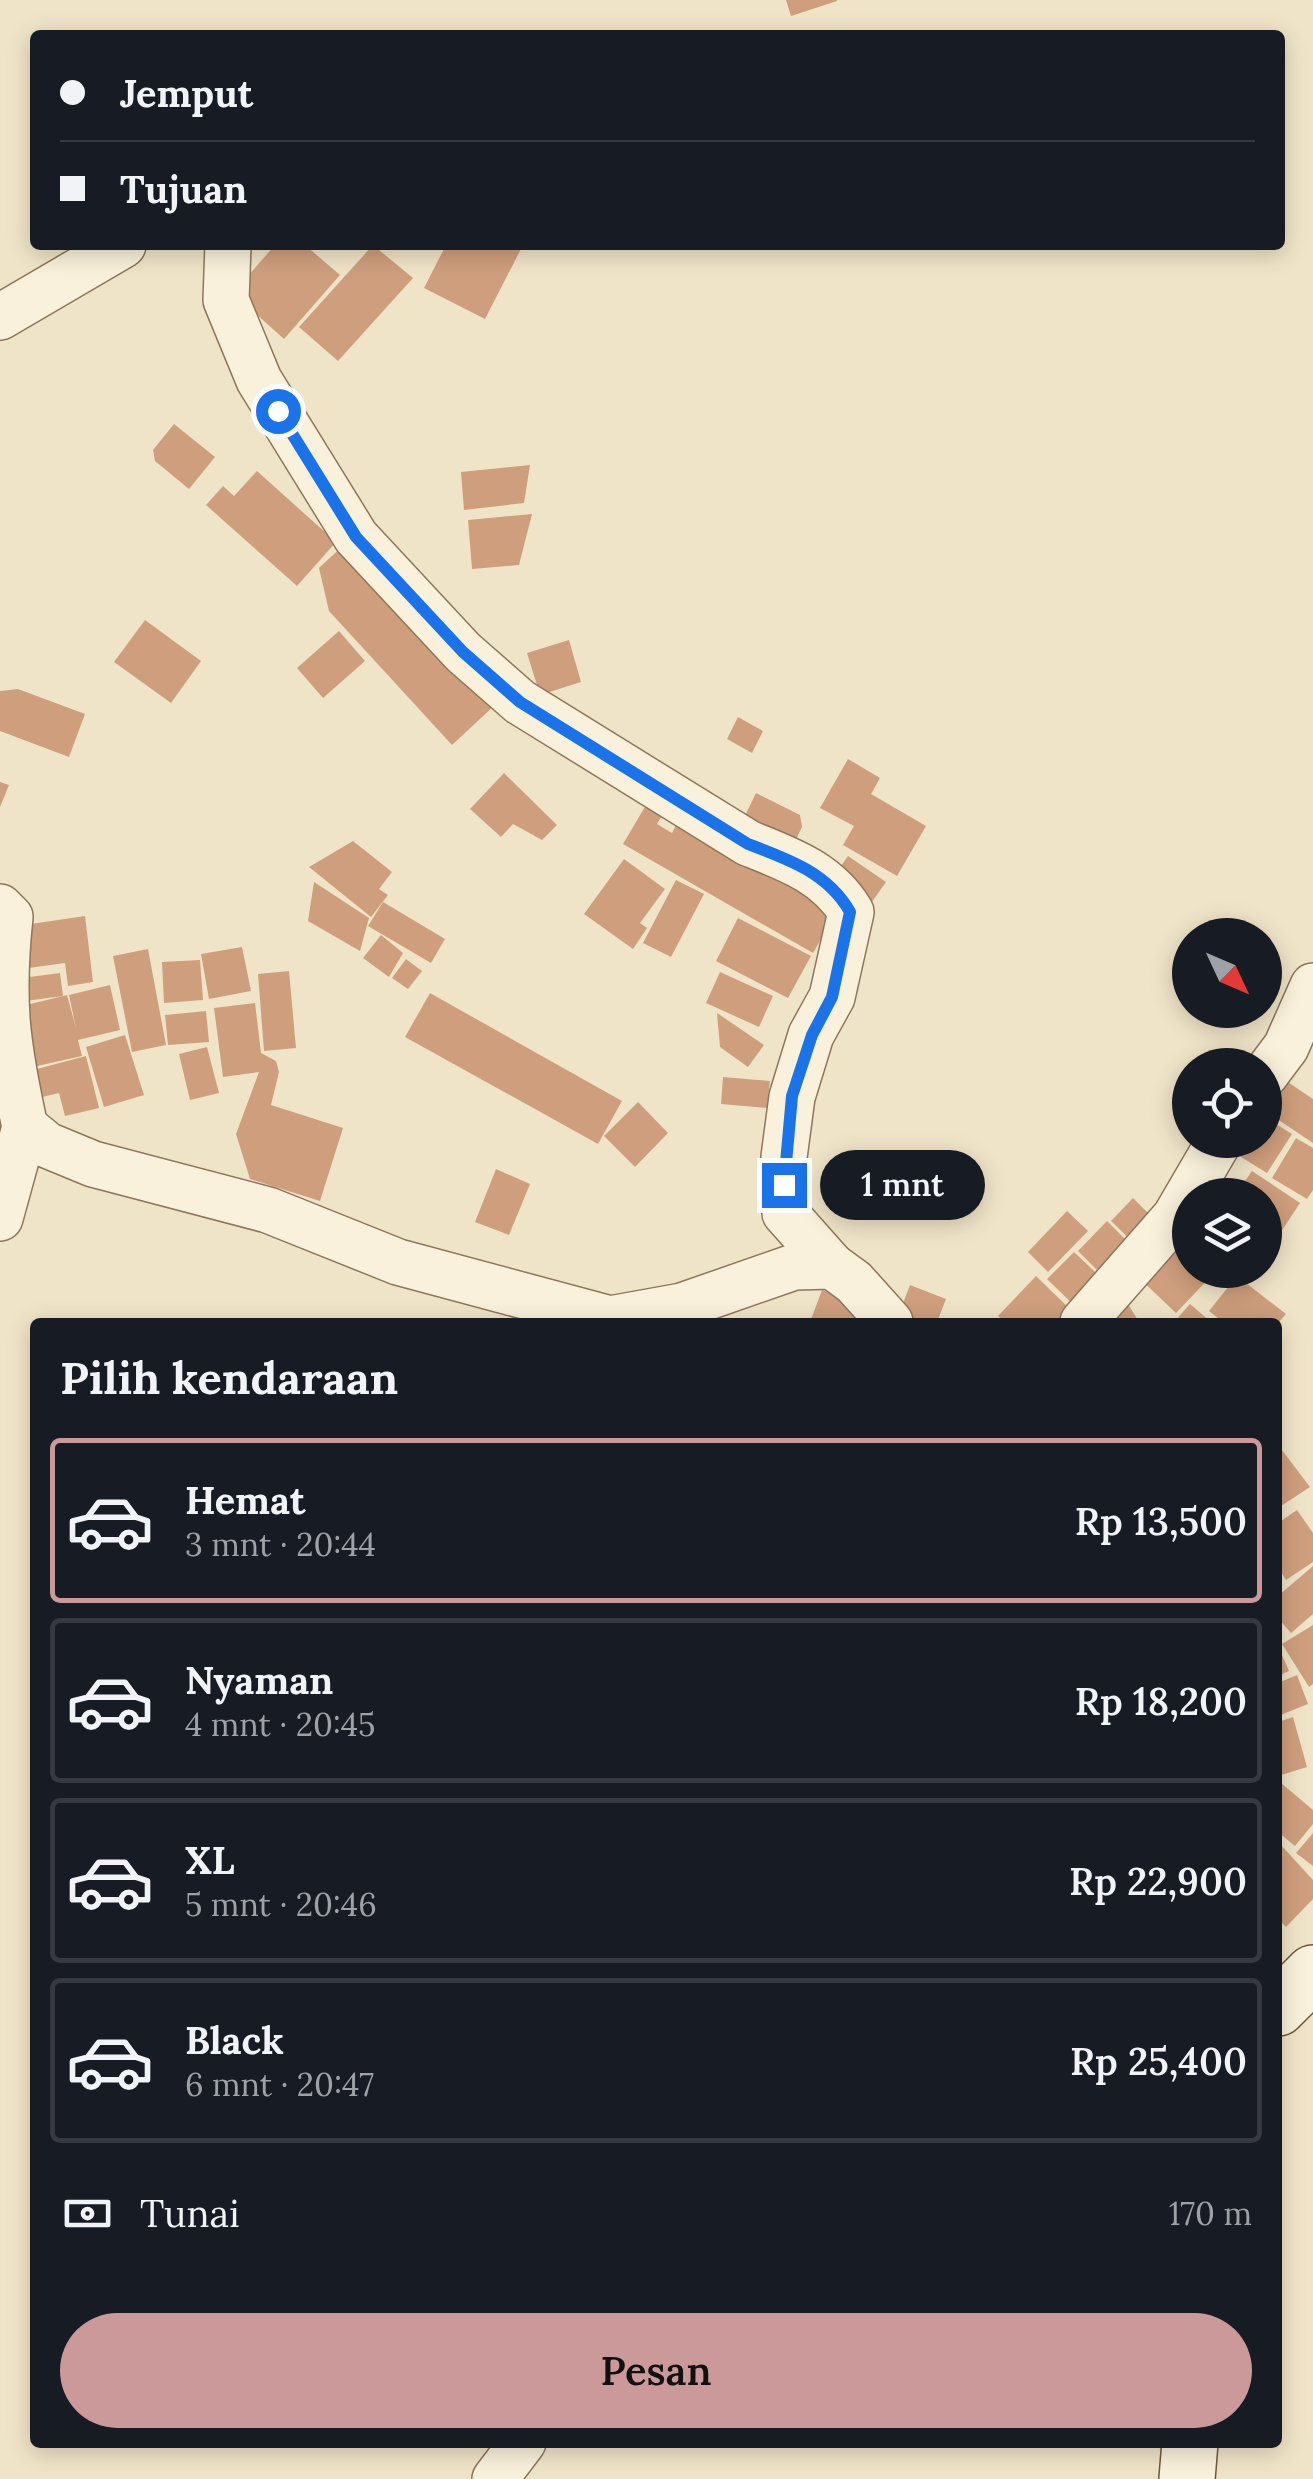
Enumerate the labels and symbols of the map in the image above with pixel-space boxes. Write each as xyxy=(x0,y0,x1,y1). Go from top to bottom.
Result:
route start xyxy=(256,389,301,434)
north arrow xyxy=(1172,918,1282,1028)
callout: 1 mnt xyxy=(819,1150,984,1220)
route end xyxy=(762,1163,807,1208)

